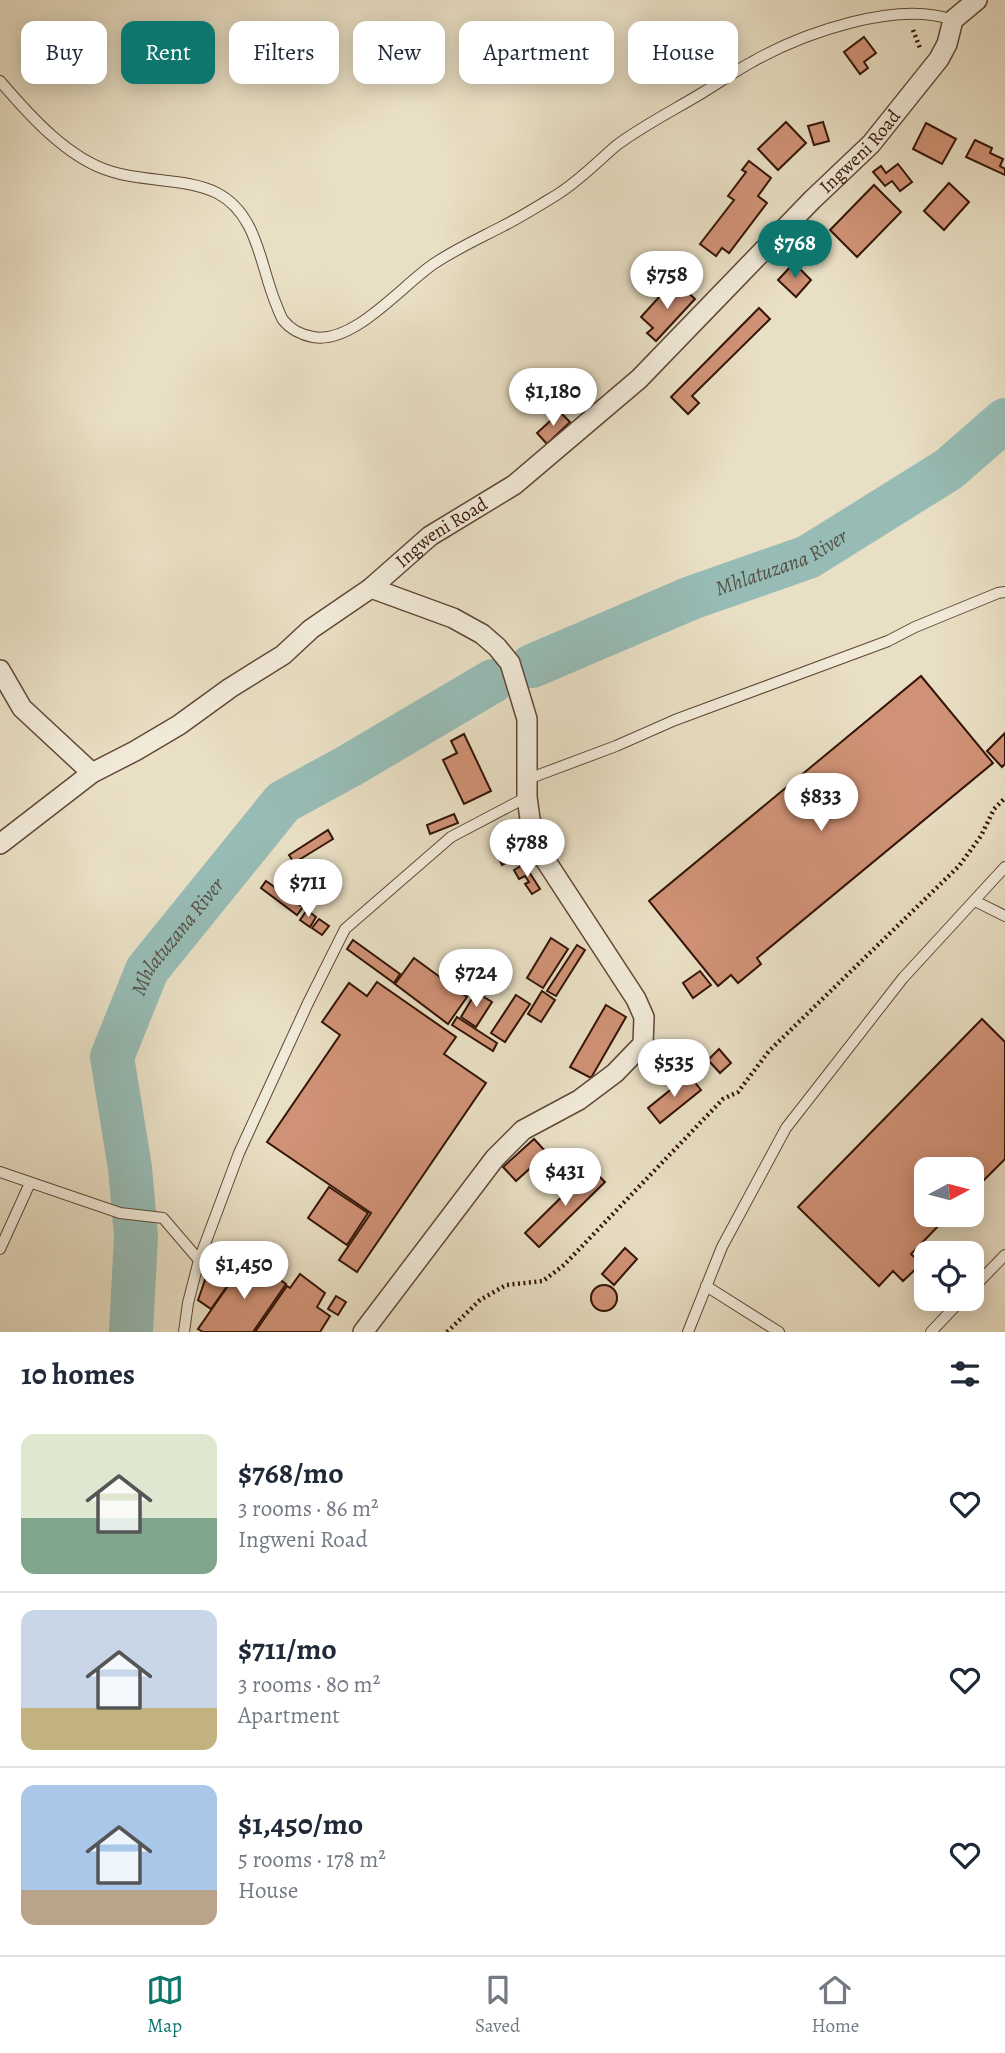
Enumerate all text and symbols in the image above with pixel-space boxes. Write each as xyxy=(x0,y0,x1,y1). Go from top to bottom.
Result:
chip: Buy xyxy=(21,21,107,84)
chip: Rent xyxy=(121,21,215,84)
chip: Filters xyxy=(229,21,339,84)
chip: New xyxy=(353,21,445,84)
chip: Apartment xyxy=(459,21,614,84)
chip: House xyxy=(628,21,738,84)
street label: Ingweni Road xyxy=(814,104,907,199)
pin: $768 xyxy=(754,220,836,280)
text: $768 xyxy=(774,227,816,258)
pin: $758 xyxy=(626,252,708,311)
text: $758 xyxy=(646,258,688,289)
pin: $1,180 xyxy=(496,368,610,428)
text: $1,180 xyxy=(525,375,581,406)
street label: Ingweni Road xyxy=(390,491,493,574)
water label: Mhlatuzana River xyxy=(711,522,853,602)
pin: $833 xyxy=(780,774,862,833)
text: $833 xyxy=(800,780,842,811)
pin: $788 xyxy=(486,820,568,879)
text: $788 xyxy=(506,826,548,857)
pin: $711 xyxy=(267,860,349,919)
text: $711 xyxy=(289,866,327,897)
water label: Mhlatuzana River xyxy=(124,871,231,1000)
pin: $724 xyxy=(435,950,517,1009)
text: $724 xyxy=(455,956,497,987)
pin: $535 xyxy=(633,1040,715,1099)
text: $535 xyxy=(654,1046,694,1077)
pin: $431 xyxy=(524,1148,606,1208)
text: $431 xyxy=(545,1155,585,1186)
north arrow xyxy=(914,1157,984,1227)
map controls xyxy=(914,1157,984,1311)
button: locate xyxy=(914,1241,984,1311)
pin: $1,450 xyxy=(187,1242,301,1301)
text: $1,450 xyxy=(215,1248,273,1279)
text: 10 homes xyxy=(21,1354,135,1394)
icon: filters xyxy=(946,1355,984,1393)
text: $768/mo xyxy=(238,1453,344,1493)
icon: home xyxy=(77,1462,161,1546)
icon: heart xyxy=(946,1485,984,1523)
text: 3 rooms · 86 m² xyxy=(238,1493,379,1524)
text: Ingweni Road xyxy=(238,1524,368,1555)
text: $711/mo xyxy=(238,1629,337,1669)
icon: home xyxy=(77,1638,161,1722)
icon: heart xyxy=(946,1661,984,1699)
text: 3 rooms · 80 m² xyxy=(238,1669,380,1700)
text: Apartment xyxy=(238,1700,340,1731)
text: $1,450/mo xyxy=(238,1804,363,1844)
icon: home xyxy=(77,1813,161,1897)
icon: heart xyxy=(946,1836,984,1874)
text: 5 rooms · 178 m² xyxy=(238,1844,386,1875)
text: House xyxy=(238,1875,298,1906)
tab: Map xyxy=(146,1971,184,2039)
tab: Saved xyxy=(475,1971,520,2039)
tab: Home xyxy=(812,1971,859,2039)

